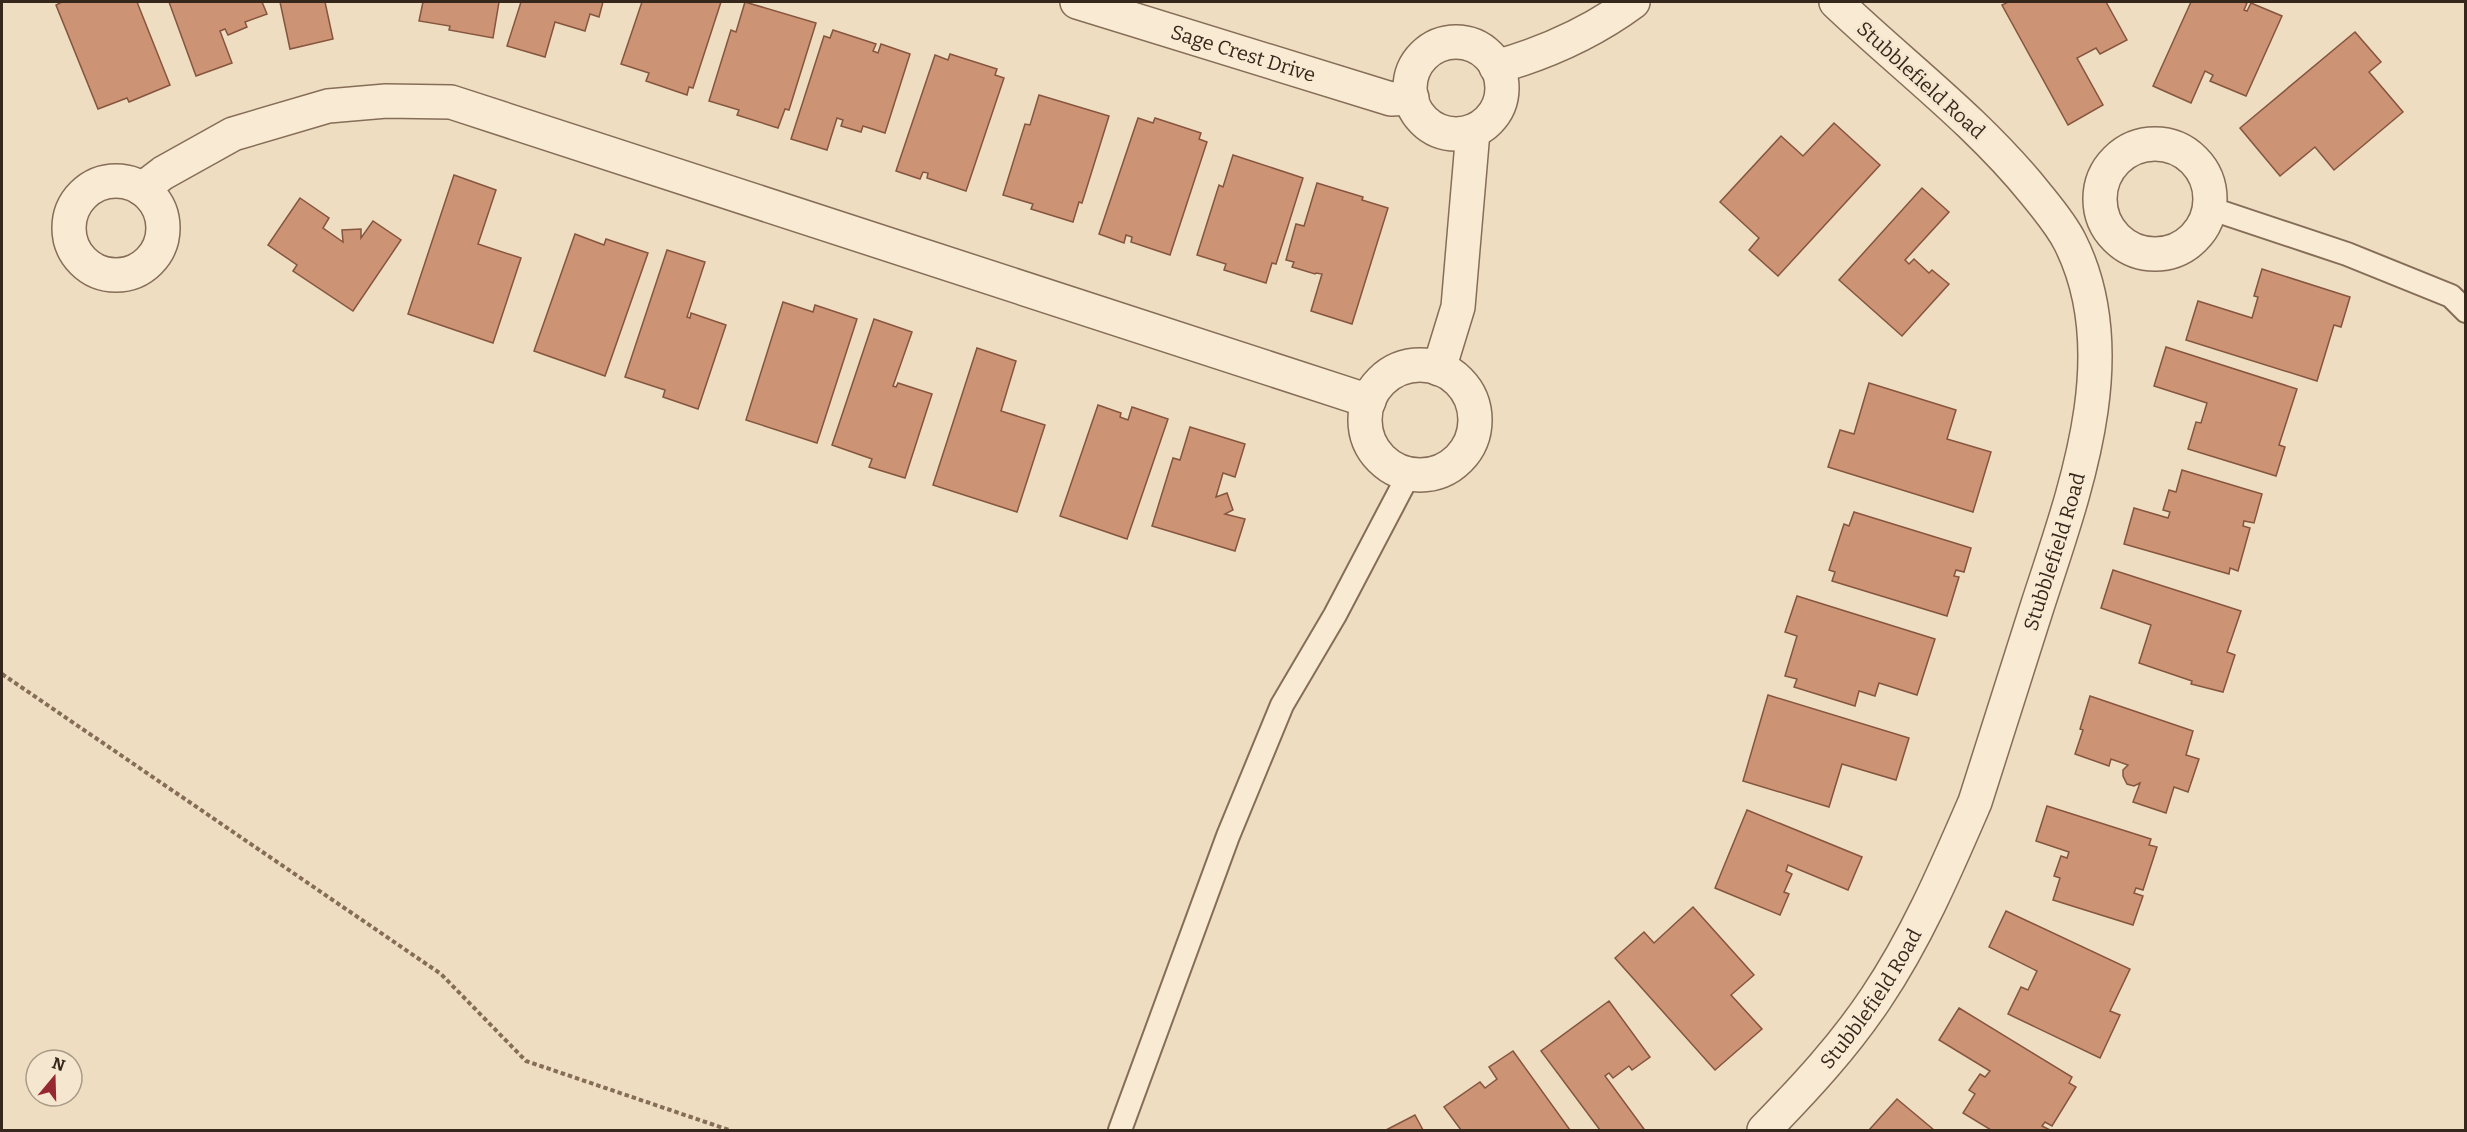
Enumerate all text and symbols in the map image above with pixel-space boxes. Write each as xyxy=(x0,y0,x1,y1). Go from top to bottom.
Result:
street label: Stubblefield Road xyxy=(1852,16,1990,144)
street label: Sage Crest Drive xyxy=(1168,20,1319,87)
street label: Stubblefield Road xyxy=(2018,470,2090,633)
street label: Stubblefield Road xyxy=(1815,925,1927,1073)
north arrow xyxy=(24,1048,84,1108)
text: N xyxy=(50,1053,68,1075)

